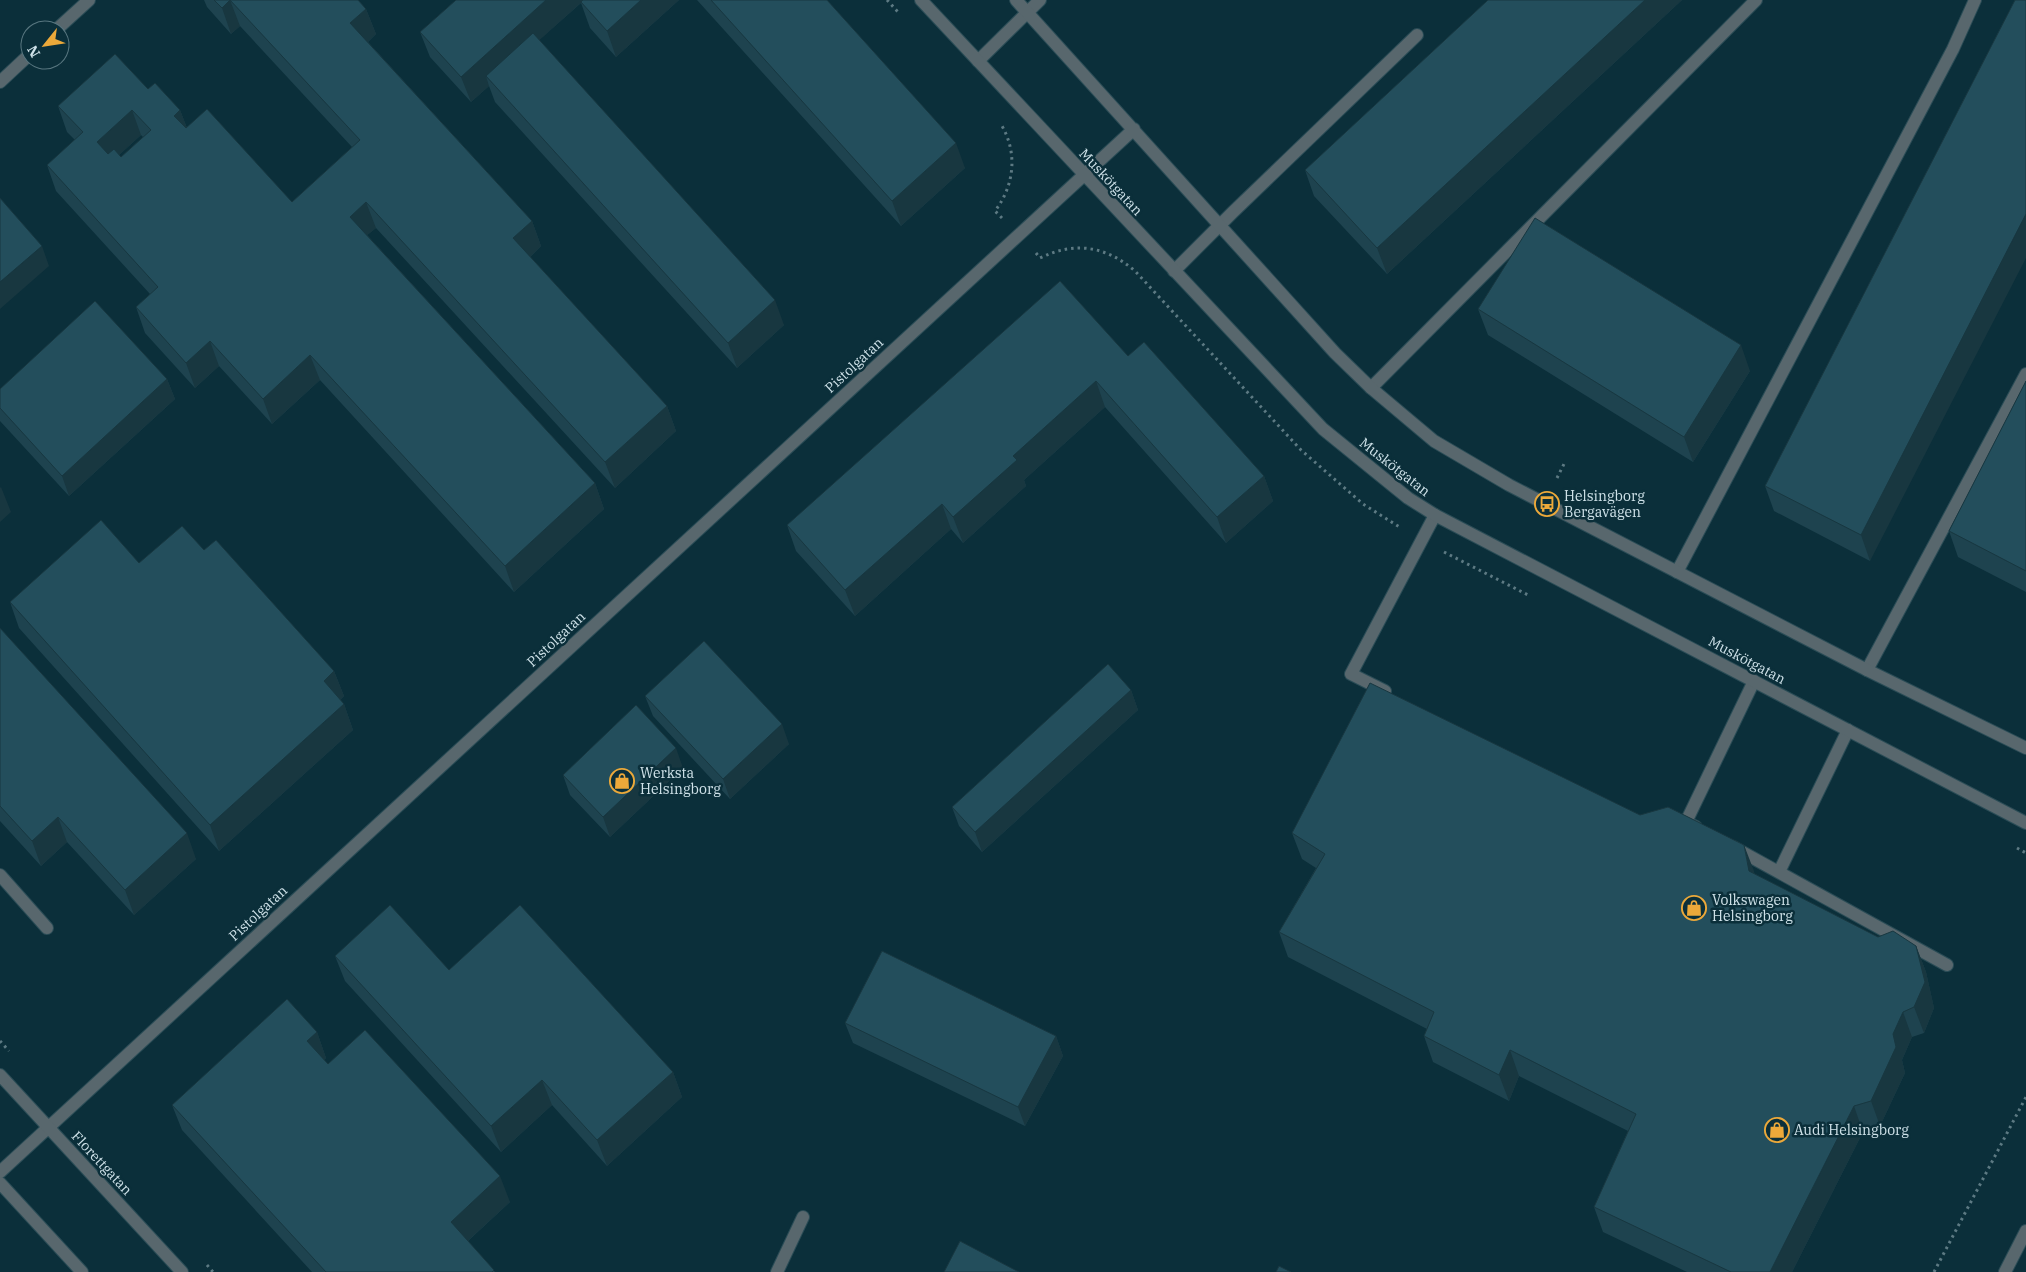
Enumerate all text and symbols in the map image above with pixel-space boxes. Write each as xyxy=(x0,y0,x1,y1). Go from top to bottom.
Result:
north arrow xyxy=(20,20,70,70)
text: N xyxy=(23,42,44,61)
street label: Muskötgatan xyxy=(1075,145,1147,219)
street label: Pistolgatan xyxy=(821,333,887,397)
street label: Muskötgatan xyxy=(1356,434,1434,500)
place label: Helsingborg Bergavägen xyxy=(1564,487,1645,521)
bus stop icon: Helsingborg Bergavägen xyxy=(1534,491,1560,517)
street label: Pistolgatan xyxy=(523,607,589,671)
street label: Muskötgatan xyxy=(1705,632,1789,688)
place label: Werksta Helsingborg xyxy=(640,764,721,798)
shop icon: Werksta Helsingborg xyxy=(609,768,635,794)
street label: Pistolgatan xyxy=(225,881,291,945)
place label: Volkswagen Helsingborg xyxy=(1712,891,1793,925)
shop icon: Volkswagen Helsingborg xyxy=(1681,895,1707,921)
shop icon: Audi Helsingborg xyxy=(1764,1117,1790,1143)
place label: Audi Helsingborg xyxy=(1794,1121,1909,1139)
street label: Florettgatan xyxy=(68,1127,136,1199)

